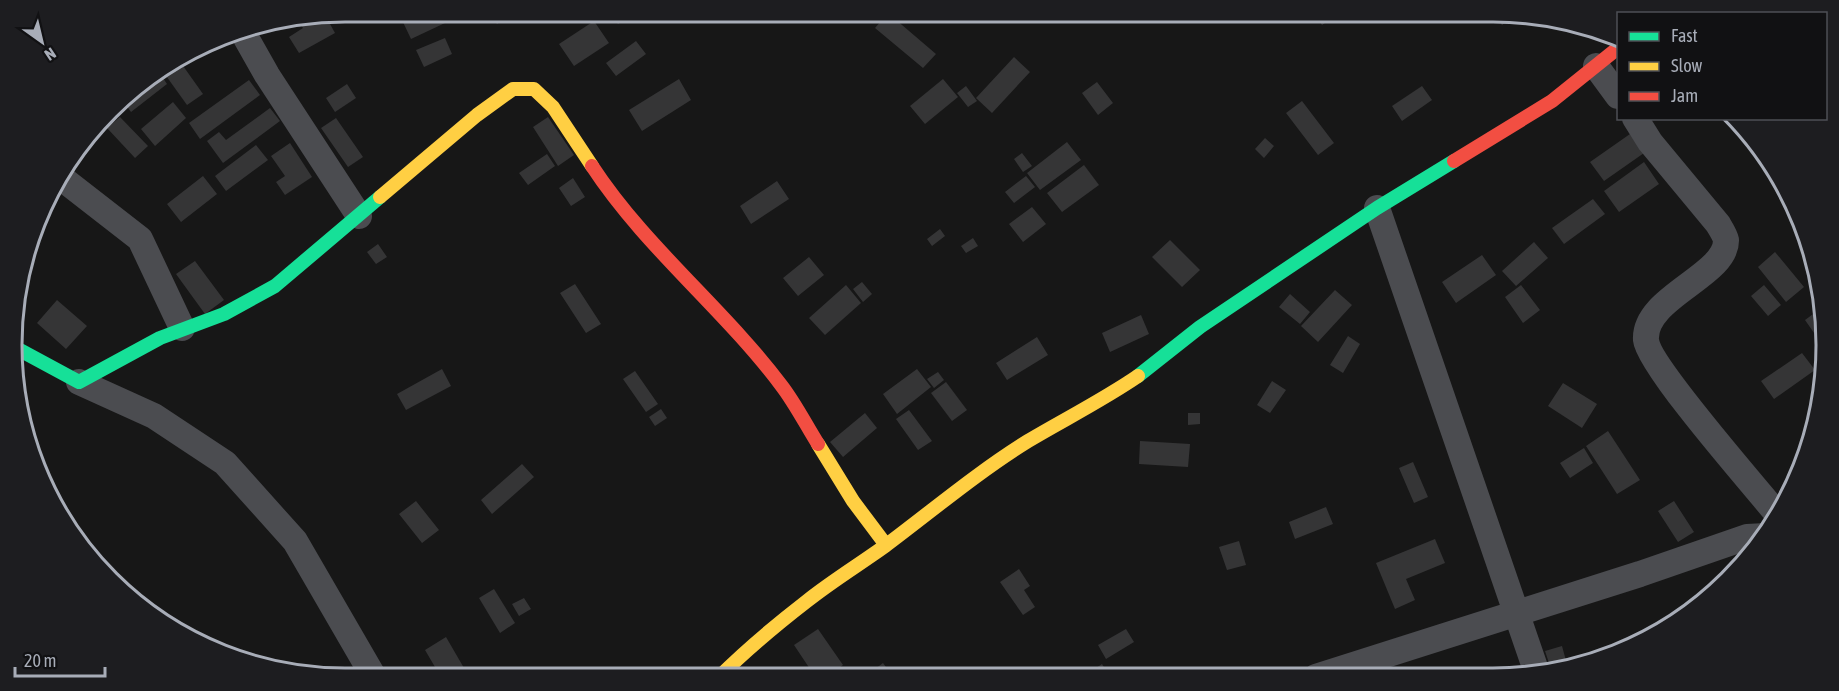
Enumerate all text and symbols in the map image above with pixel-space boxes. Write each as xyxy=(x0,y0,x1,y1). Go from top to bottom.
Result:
north arrow xyxy=(12,12,72,72)
legend xyxy=(1617,12,1827,120)
text: Fast xyxy=(1671,25,1698,46)
text: N xyxy=(41,44,59,65)
text: Slow xyxy=(1671,55,1702,76)
text: Jam xyxy=(1671,85,1698,106)
scale bar xyxy=(15,640,105,678)
text: 20 m xyxy=(24,650,56,671)

